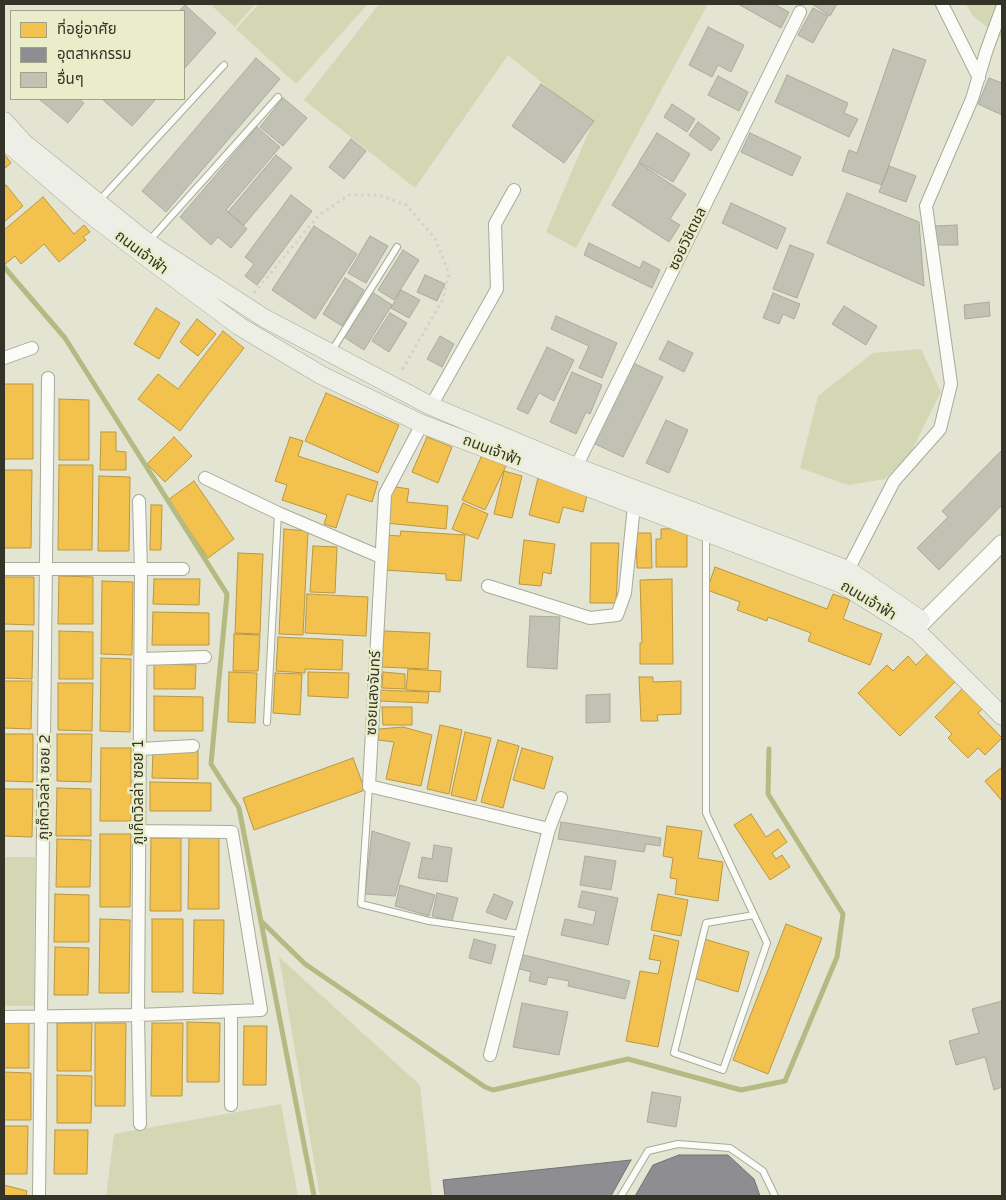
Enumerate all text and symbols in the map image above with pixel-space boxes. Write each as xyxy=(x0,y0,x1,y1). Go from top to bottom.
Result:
legend xyxy=(10,10,185,100)
text: ที่อยู่อาศัย xyxy=(57,20,117,38)
text: อุตสาหกรรม xyxy=(57,45,131,63)
text: อื่นๆ xyxy=(57,70,84,88)
street label: ซอยวิชิตชล xyxy=(665,205,711,273)
street label: ถนนเจ้าฟ้า xyxy=(111,227,171,279)
street label: ถนนเจ้าฟ้า xyxy=(460,432,524,470)
street label: ถนนเจ้าฟ้า xyxy=(837,577,899,625)
street label: ซอยแสงจันทร์ xyxy=(363,650,385,736)
street label: ภูเก็ตวิลล่า ซอย 2 xyxy=(35,734,55,840)
street label: ภูเก็ตวิลล่า ซอย 1 xyxy=(130,739,148,845)

